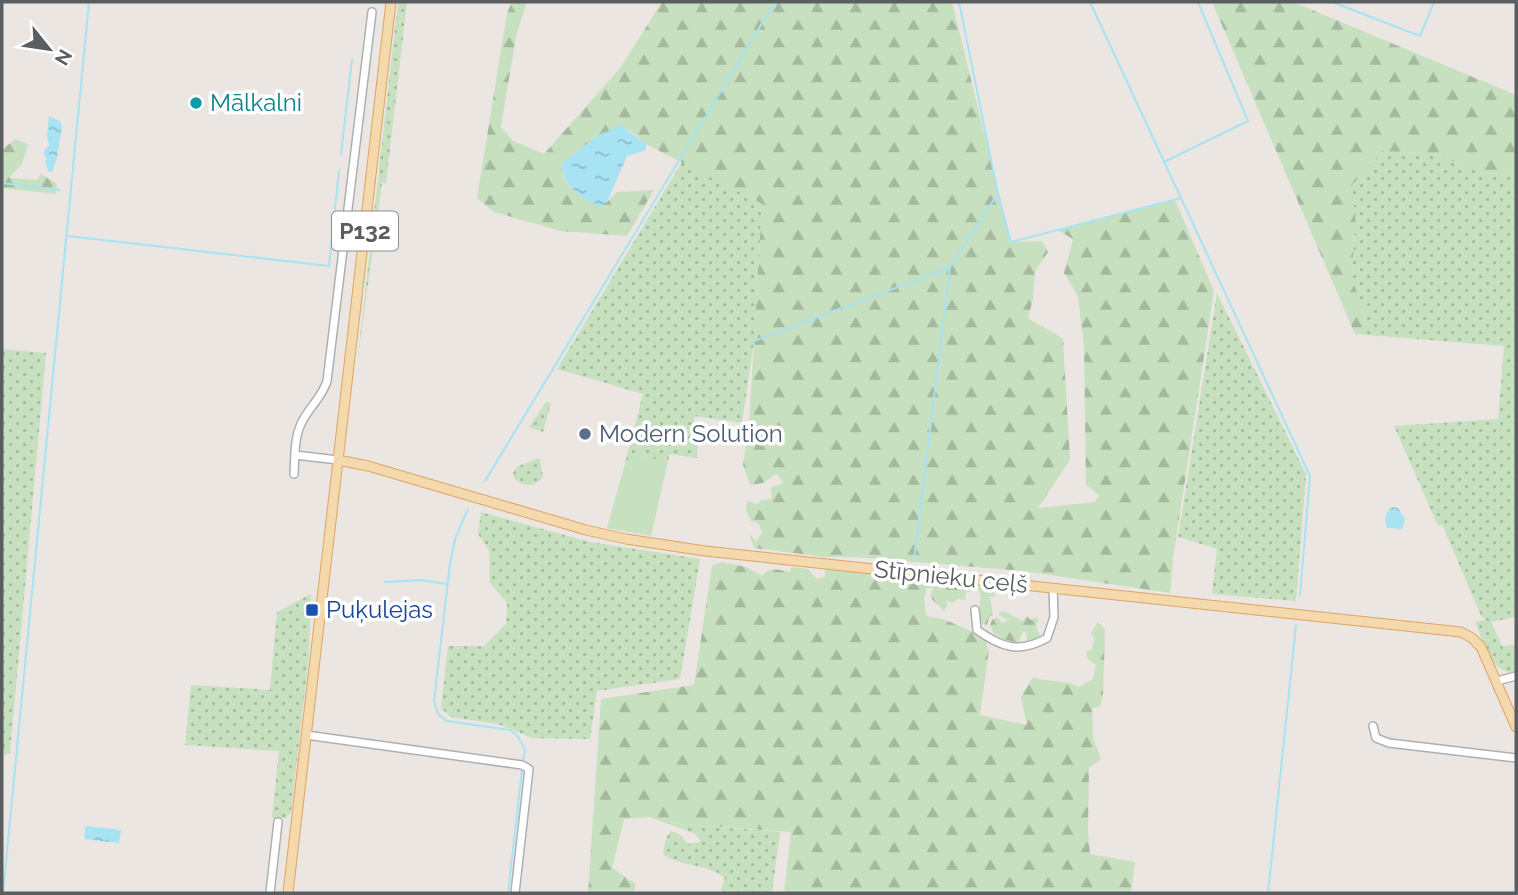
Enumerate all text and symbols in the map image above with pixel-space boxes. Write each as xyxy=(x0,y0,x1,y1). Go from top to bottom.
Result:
north arrow xyxy=(14,14,84,84)
text: N xyxy=(51,46,77,69)
place label: Mālkalni xyxy=(210,88,302,117)
marker: Mālkalni xyxy=(188,95,204,111)
road number: P132 xyxy=(332,212,398,250)
place label: Modern Solution xyxy=(599,419,783,448)
marker: Modern Solution xyxy=(577,426,593,442)
street label: Stīpnieku ceļš xyxy=(873,554,1029,599)
place label: Puķulejas xyxy=(326,595,433,624)
marker: Puķulejas xyxy=(304,602,320,618)

